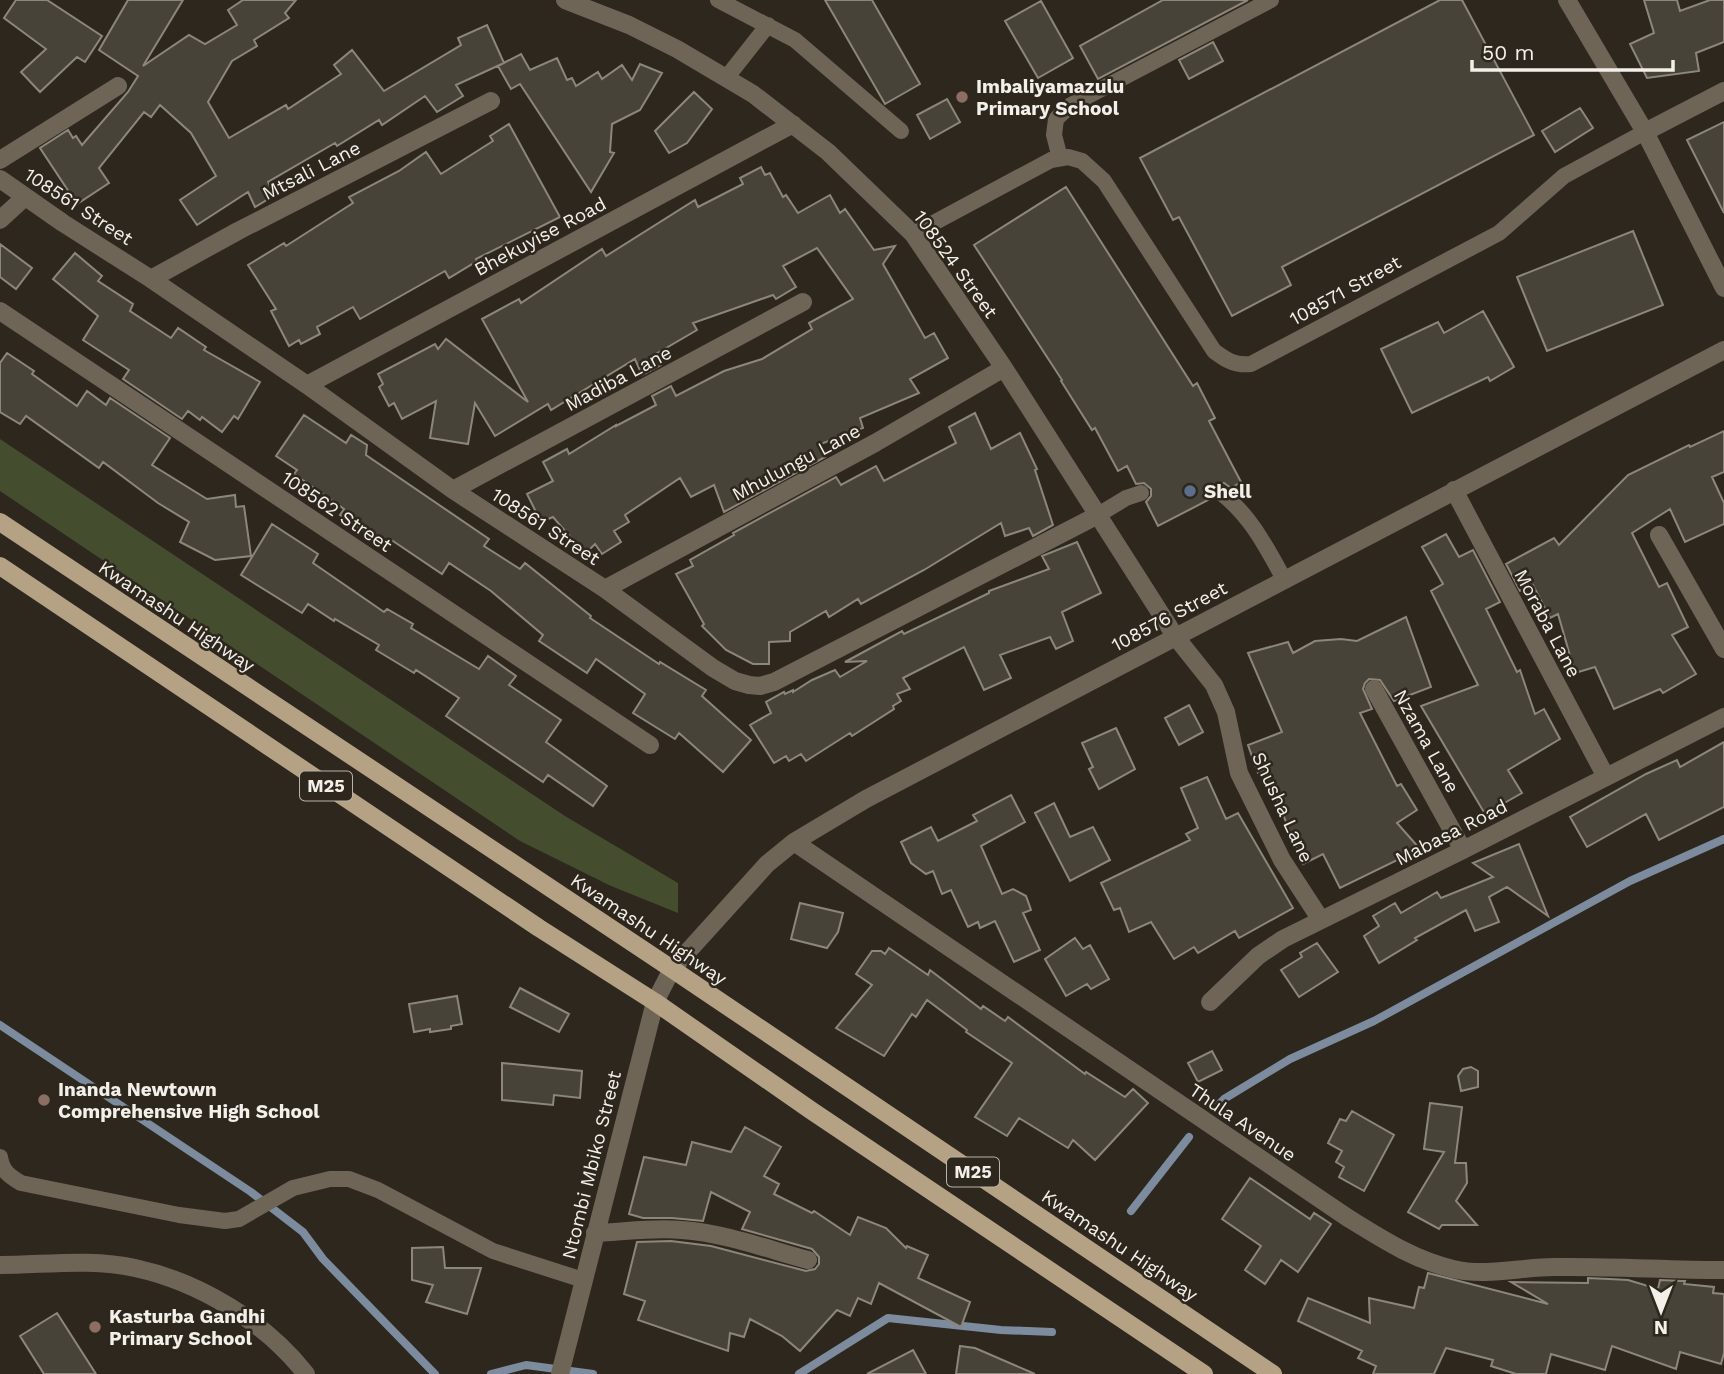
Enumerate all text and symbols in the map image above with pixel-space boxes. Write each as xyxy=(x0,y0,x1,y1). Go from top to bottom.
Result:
scale bar xyxy=(1472,28,1673,72)
text: 50 m xyxy=(1482,40,1534,65)
place label: Imbaliyamazulu Primary School xyxy=(976,75,1124,120)
marker: Imbaliyamazulu Primary School xyxy=(954,89,970,105)
street label: Mtsali Lane xyxy=(258,136,364,205)
street label: 108561 Street xyxy=(20,163,137,250)
street label: Bhekuyise Road xyxy=(470,192,610,281)
street label: 108524 Street xyxy=(909,206,1002,323)
street label: 108571 Street xyxy=(1286,250,1405,330)
street label: Madiba Lane xyxy=(561,341,675,416)
street label: Mhulungu Lane xyxy=(728,419,864,506)
street label: 108562 Street xyxy=(277,466,396,557)
place label: Shell xyxy=(1204,480,1252,503)
street label: 108561 Street xyxy=(487,483,604,570)
marker: Shell xyxy=(1182,483,1198,499)
street label: Kwamashu Highway xyxy=(94,556,259,677)
street label: Moraba Lane xyxy=(1509,565,1586,681)
street label: 108576 Street xyxy=(1108,576,1231,657)
street label: Nzama Lane xyxy=(1389,686,1464,797)
street label: Shusha Lane xyxy=(1247,748,1318,866)
road number: M25 xyxy=(300,772,352,800)
street label: Mabasa Road xyxy=(1391,794,1511,871)
street label: Kwamashu Highway xyxy=(566,869,731,990)
street label: Ntombi Mbiko Street xyxy=(557,1068,626,1262)
place label: Inanda Newtown Comprehensive High School xyxy=(58,1078,320,1123)
street label: Thula Avenue xyxy=(1185,1078,1300,1167)
marker: Inanda Newtown Comprehensive High School xyxy=(36,1092,52,1108)
road number: M25 xyxy=(947,1157,999,1186)
street label: Kwamashu Highway xyxy=(1037,1185,1202,1306)
north arrow xyxy=(1626,1276,1696,1346)
place label: Kasturba Gandhi Primary School xyxy=(109,1305,265,1350)
text: N xyxy=(1654,1316,1668,1339)
marker: Kasturba Gandhi Primary School xyxy=(87,1319,103,1335)

